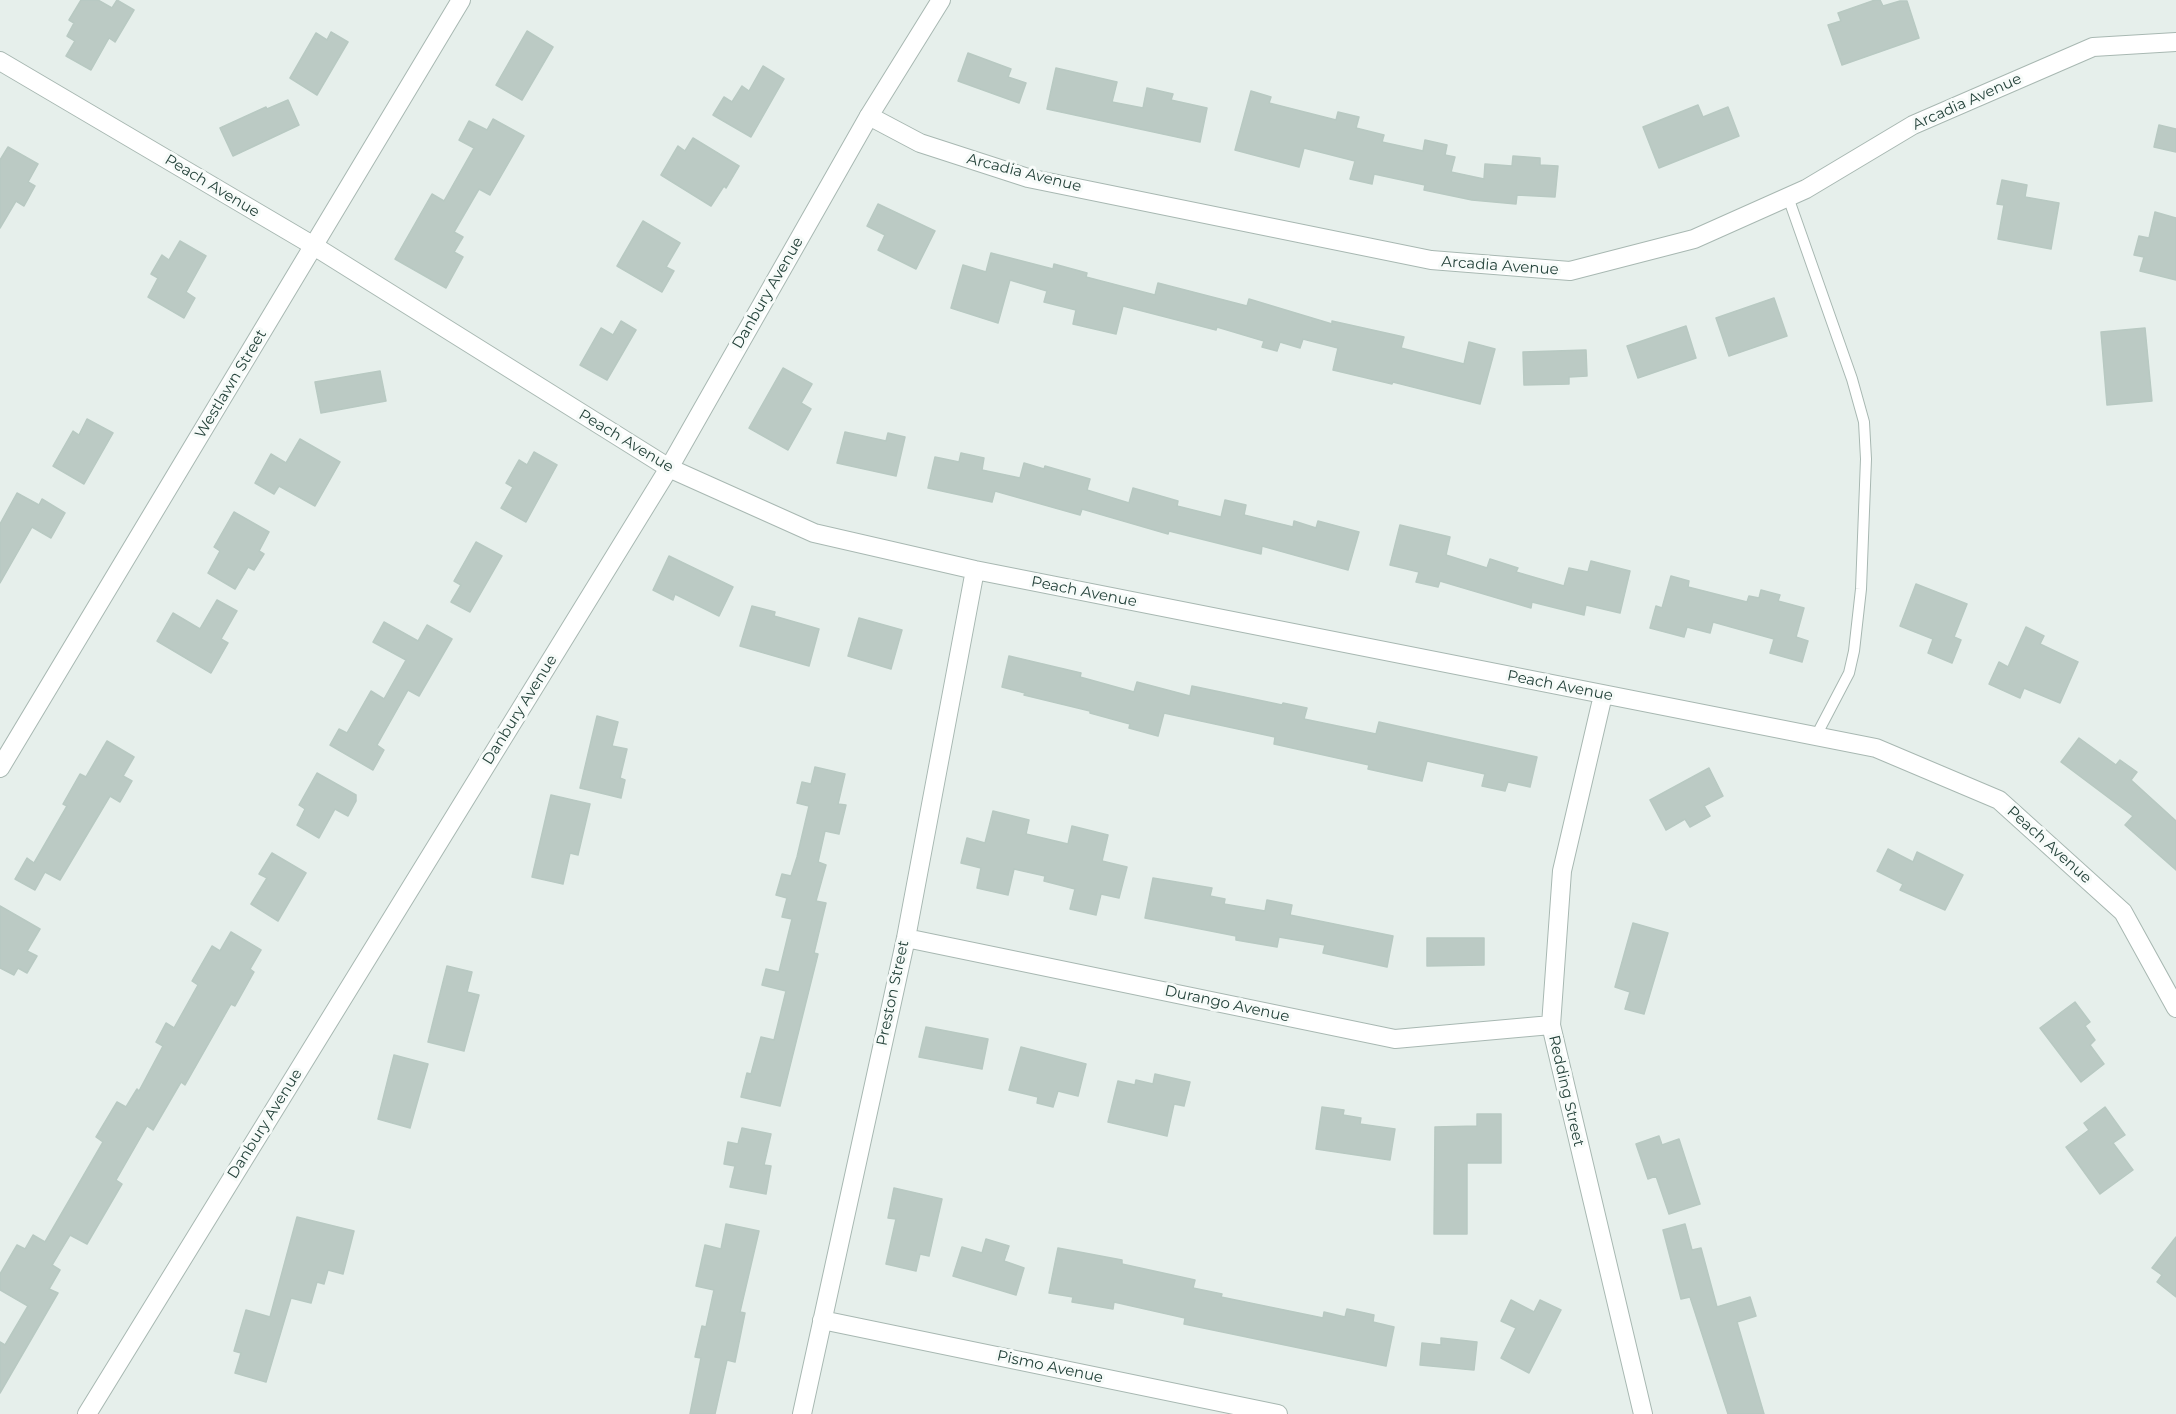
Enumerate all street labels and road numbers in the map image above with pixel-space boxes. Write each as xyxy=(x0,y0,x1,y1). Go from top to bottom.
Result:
street label: Arcadia Avenue xyxy=(1910,70,2024,134)
street label: Arcadia Avenue xyxy=(965,150,1083,196)
street label: Peach Avenue xyxy=(161,151,263,221)
street label: Danbury Avenue xyxy=(729,234,807,352)
street label: Arcadia Avenue xyxy=(1441,253,1559,279)
street label: Westlawn Street xyxy=(191,326,271,442)
street label: Peach Avenue xyxy=(575,406,677,476)
street label: Peach Avenue xyxy=(1030,573,1138,611)
street label: Danbury Avenue xyxy=(479,652,561,768)
street label: Peach Avenue xyxy=(1506,667,1614,705)
street label: Peach Avenue xyxy=(2003,802,2095,888)
street label: Preston Street xyxy=(873,939,913,1047)
street label: Durango Avenue xyxy=(1163,982,1291,1026)
street label: Redding Street xyxy=(1544,1033,1588,1149)
street label: Danbury Avenue xyxy=(224,1066,306,1182)
street label: Pismo Avenue xyxy=(995,1347,1105,1387)

